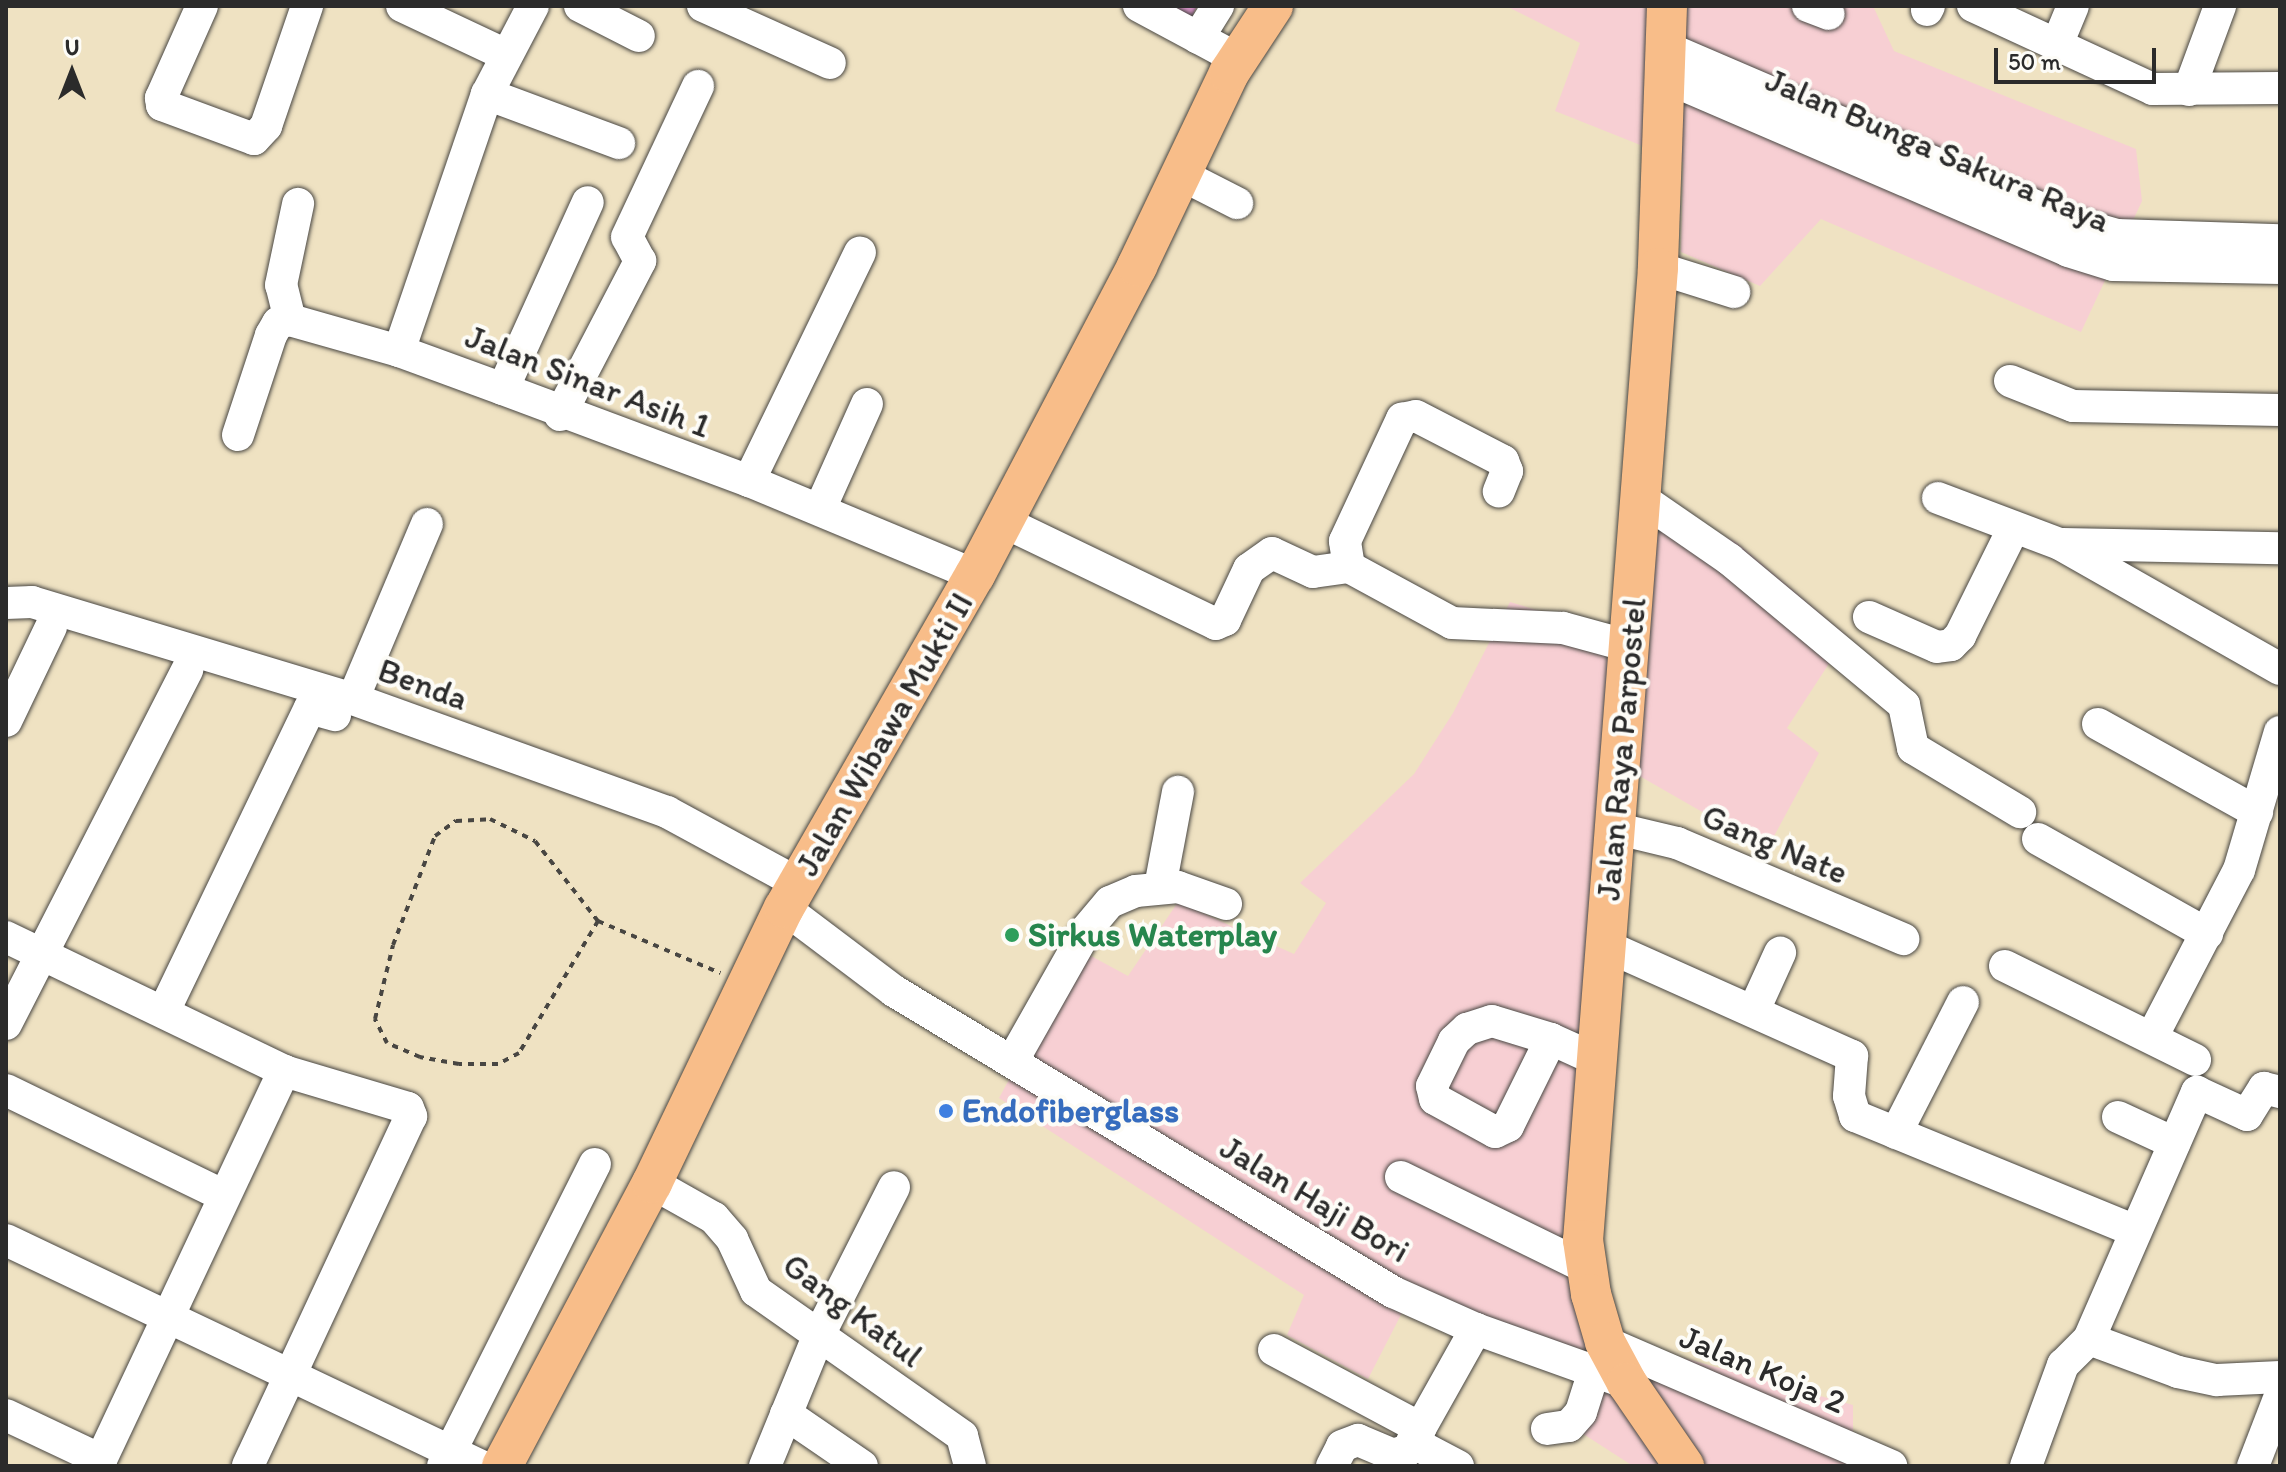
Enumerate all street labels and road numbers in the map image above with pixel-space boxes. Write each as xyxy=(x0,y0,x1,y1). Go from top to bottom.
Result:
street label: Jalan Bunga Sakura Raya xyxy=(1760,59,2116,241)
street label: Jalan Sinar Asih 1 xyxy=(461,316,715,446)
street label: Jalan Wibawa Mukti II xyxy=(786,585,982,883)
street label: Jalan Raya Parpostel xyxy=(1588,597,1654,901)
street label: Benda xyxy=(373,649,473,719)
street label: Gang Nate xyxy=(1696,795,1854,893)
street label: Jalan Haji Bori xyxy=(1213,1127,1417,1271)
street label: Gang Katul xyxy=(775,1244,931,1376)
street label: Jalan Koja 2 xyxy=(1674,1316,1852,1422)

